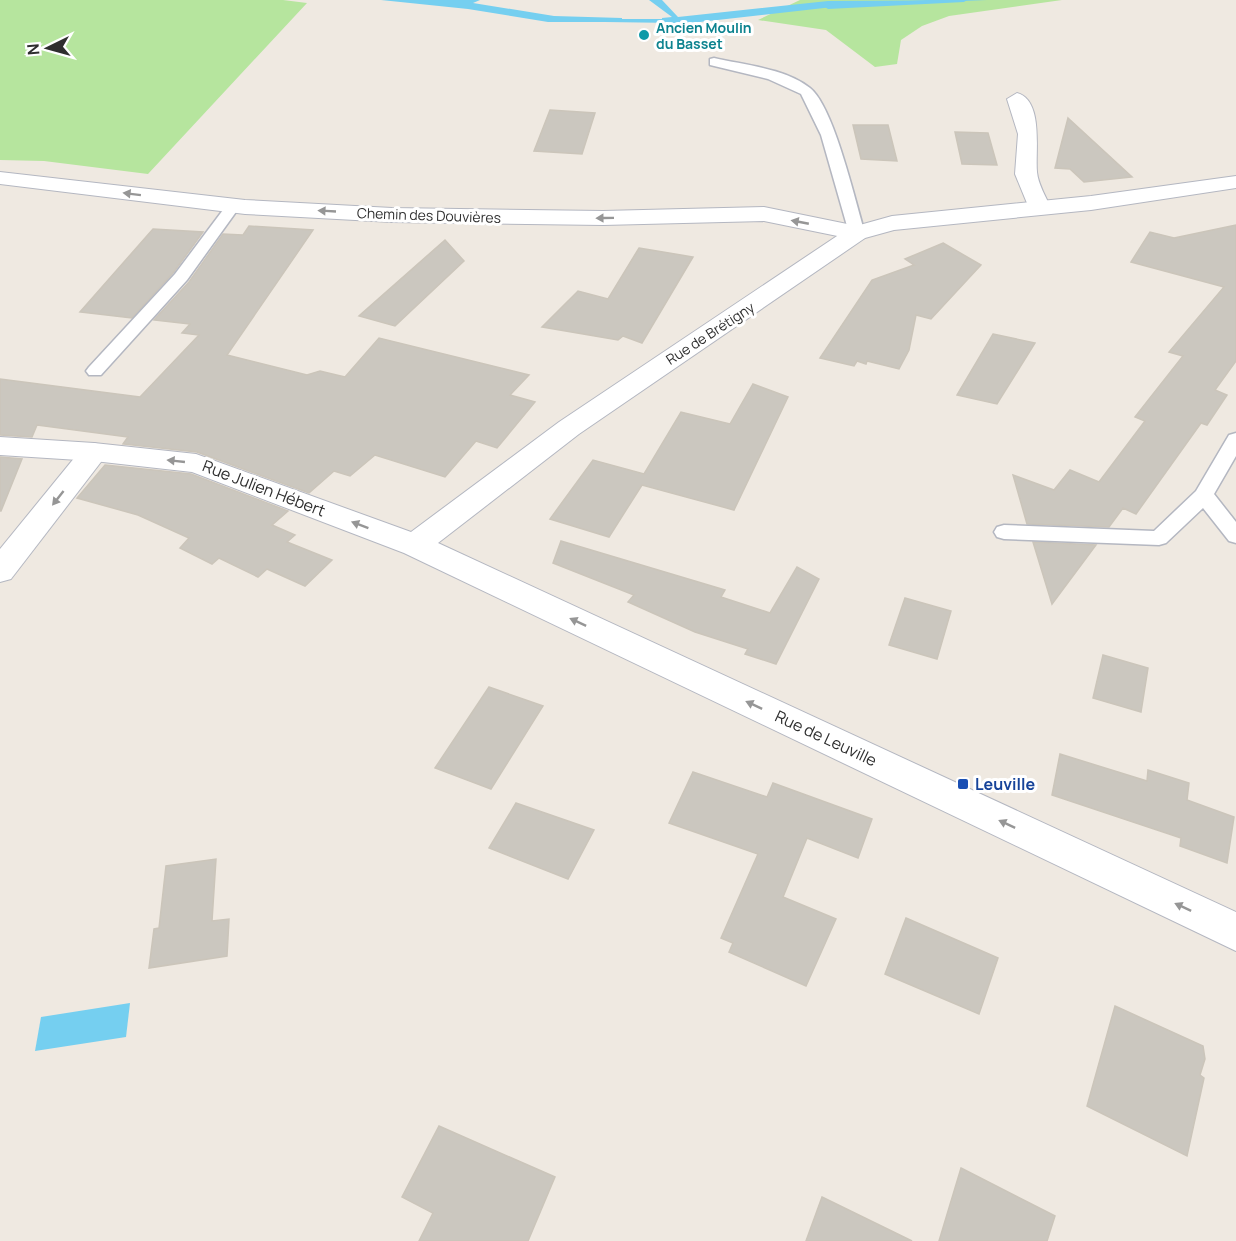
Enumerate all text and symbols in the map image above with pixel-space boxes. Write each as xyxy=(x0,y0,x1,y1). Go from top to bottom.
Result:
north arrow xyxy=(18,18,78,78)
place label: Ancien Moulin du Basset xyxy=(656,18,752,53)
marker: Ancien Moulin du Basset xyxy=(637,28,651,42)
text: N xyxy=(22,43,45,56)
one-way arrow xyxy=(123,189,142,198)
street label: Chemin des Douvières xyxy=(357,203,501,227)
one-way arrow xyxy=(317,207,336,216)
one-way arrow xyxy=(596,213,615,223)
one-way arrow xyxy=(790,217,809,226)
street label: Rue de Brétigny xyxy=(662,297,758,369)
street label: Rue Julien Hébert xyxy=(200,454,328,522)
one-way arrow xyxy=(167,456,186,465)
one-way arrow xyxy=(52,490,64,505)
one-way arrow xyxy=(351,519,369,529)
one-way arrow xyxy=(568,617,586,627)
one-way arrow xyxy=(746,700,763,709)
street label: Rue de Leuville xyxy=(772,705,880,771)
place label: Leuville xyxy=(975,773,1035,795)
marker: Leuville xyxy=(956,777,970,791)
one-way arrow xyxy=(998,819,1015,828)
one-way arrow xyxy=(1175,902,1192,911)

